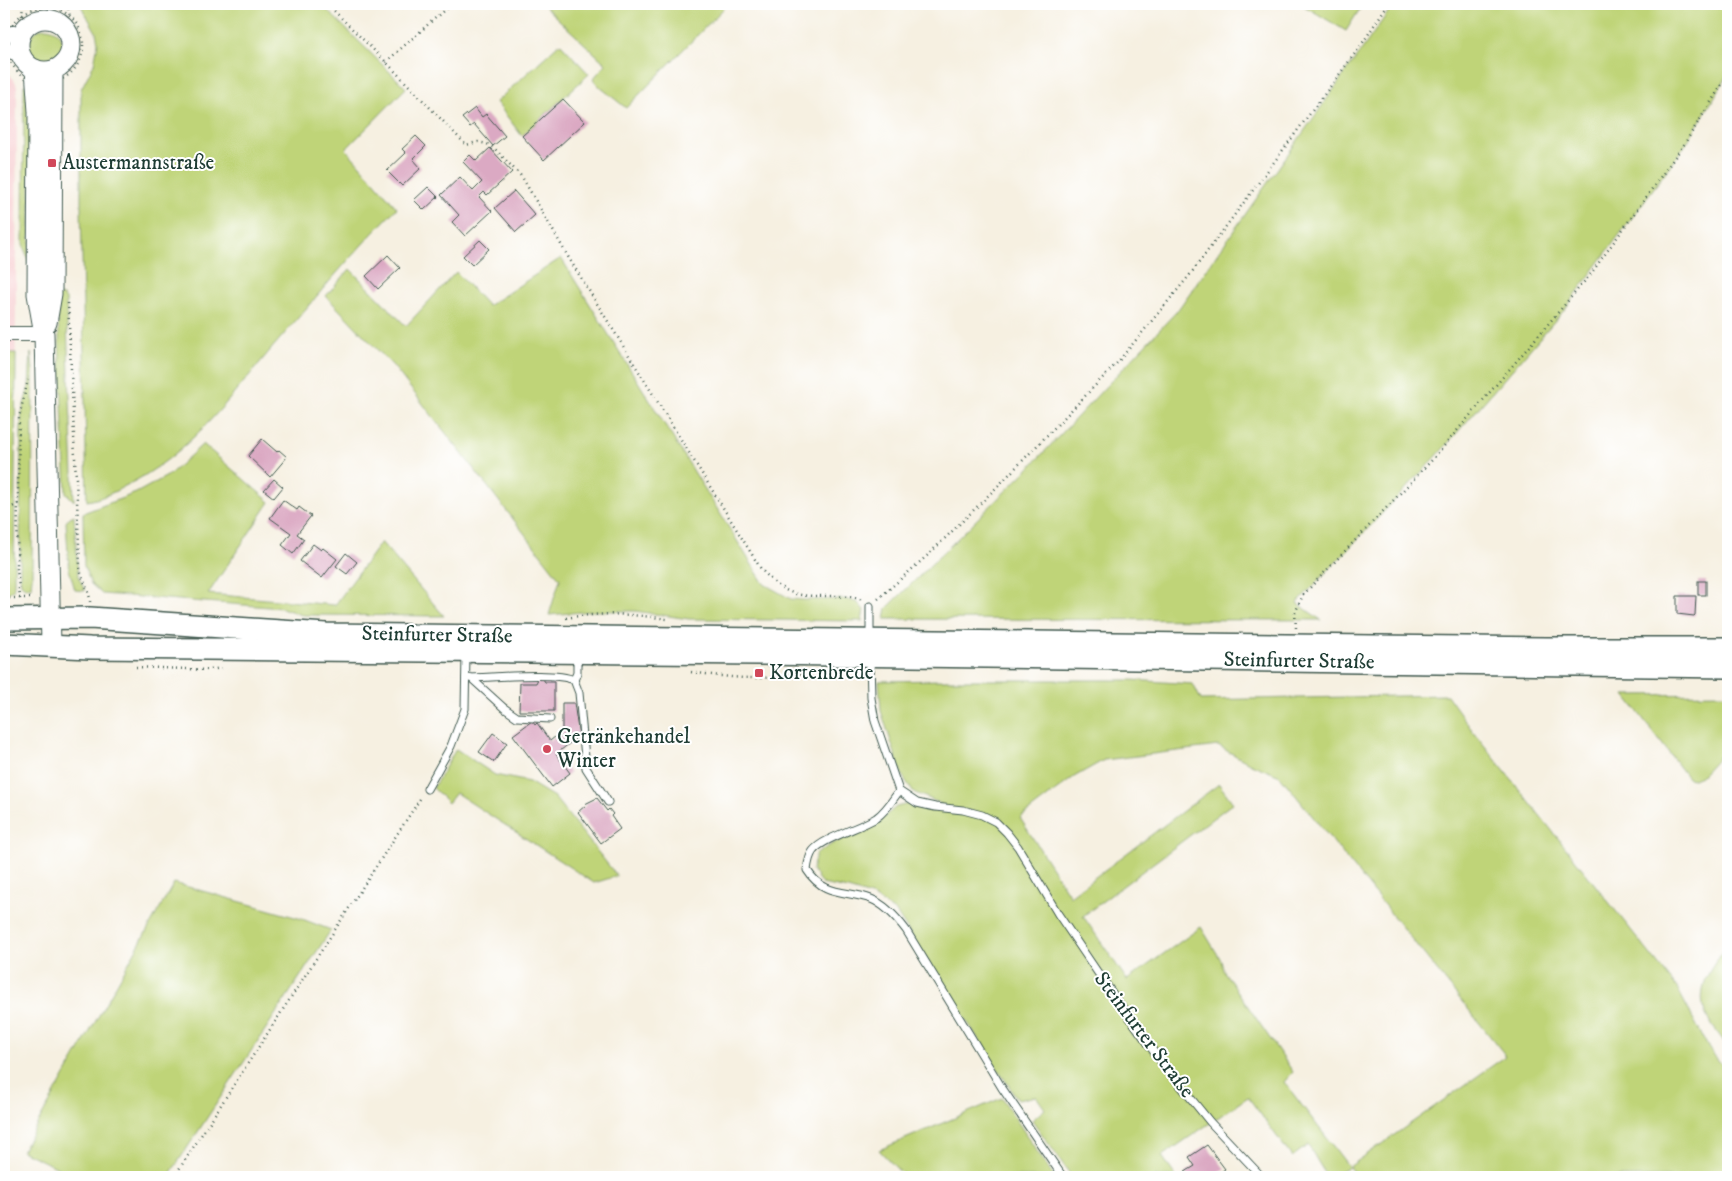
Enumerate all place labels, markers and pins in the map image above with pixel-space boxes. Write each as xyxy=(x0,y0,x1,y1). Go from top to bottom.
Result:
place label: Austermannstraße xyxy=(62,150,215,176)
marker: Austermannstraße xyxy=(46,157,58,169)
place label: Kortenbrede xyxy=(769,660,874,686)
marker: Kortenbrede xyxy=(753,667,765,679)
place label: Getränkehandel Winter xyxy=(556,724,691,774)
marker: Getränkehandel Winter xyxy=(541,743,553,755)

